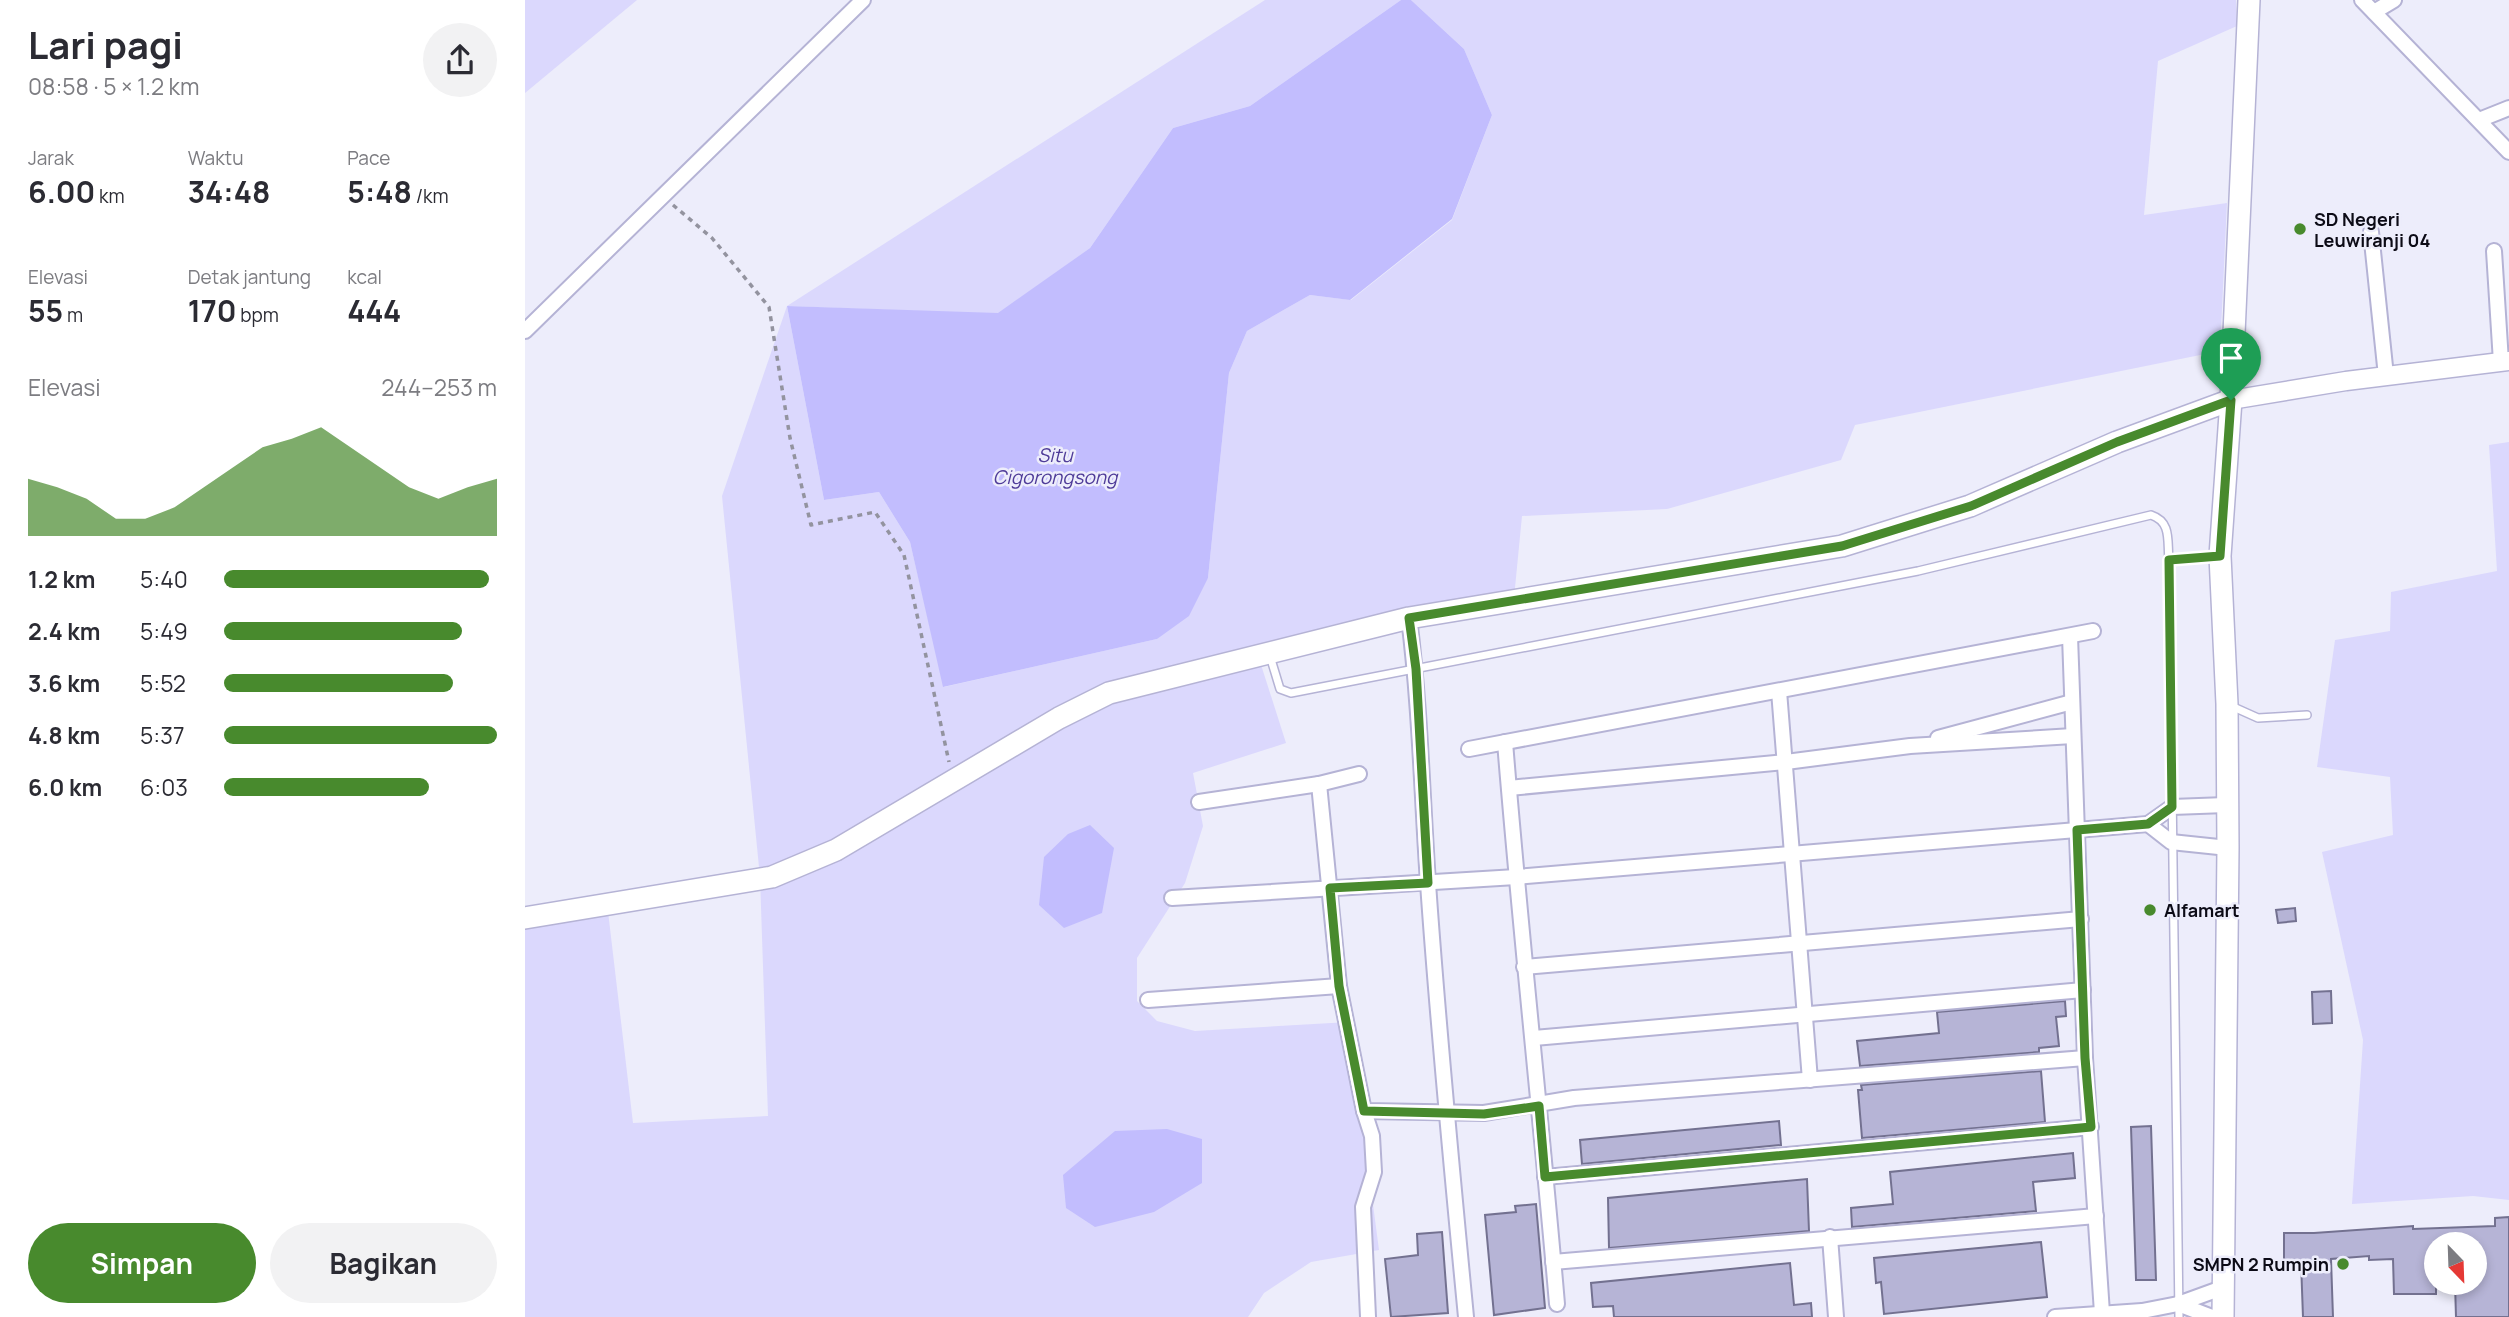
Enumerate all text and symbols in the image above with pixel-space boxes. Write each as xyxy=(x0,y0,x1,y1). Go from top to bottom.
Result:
text: Lari pagi xyxy=(28,18,183,70)
button: share xyxy=(423,23,497,97)
text: 08:58 · 5 × 1.2 km xyxy=(28,70,200,102)
text: Jarak xyxy=(28,145,74,171)
text: Waktu xyxy=(188,145,243,171)
text: Pace xyxy=(347,145,390,171)
text: 6.00 xyxy=(28,171,95,212)
text: 34:48 xyxy=(188,171,270,212)
text: 5:48 xyxy=(347,171,412,212)
text: km xyxy=(95,183,125,209)
text: /km xyxy=(412,183,449,209)
place label: SD Negeri Leuwiranji 04 xyxy=(2314,207,2430,252)
marker: SD Negeri Leuwiranji 04 xyxy=(2292,221,2308,237)
text: Elevasi xyxy=(28,264,88,290)
text: Detak jantung xyxy=(188,264,311,290)
text: kcal xyxy=(347,264,382,290)
text: 55 xyxy=(28,290,63,331)
text: 170 xyxy=(188,290,237,331)
text: 444 xyxy=(347,290,401,331)
text: m xyxy=(63,302,83,328)
text: bpm xyxy=(237,302,279,328)
pin xyxy=(2201,328,2261,400)
icon: arrive xyxy=(2212,339,2250,377)
text: Elevasi xyxy=(28,371,101,403)
text: 244–253 m xyxy=(381,371,497,403)
water label: Situ Cigorongsong xyxy=(993,442,1119,490)
text: 1.2 km xyxy=(28,563,95,595)
text: 5:40 xyxy=(140,563,188,595)
text: 2.4 km xyxy=(28,615,100,647)
text: 5:49 xyxy=(140,615,188,647)
text: 3.6 km xyxy=(28,667,100,699)
text: 5:52 xyxy=(140,667,186,699)
text: 4.8 km xyxy=(28,719,100,751)
text: 5:37 xyxy=(140,719,184,751)
text: 6.0 km xyxy=(28,771,102,803)
text: 6:03 xyxy=(140,771,188,803)
place label: Alfamart xyxy=(2164,898,2240,922)
marker: Alfamart xyxy=(2142,902,2158,918)
button: Simpan xyxy=(28,1223,256,1303)
button: Bagikan xyxy=(270,1223,497,1303)
north arrow xyxy=(2424,1232,2487,1295)
map controls xyxy=(2424,1232,2487,1295)
place label: SMPN 2 Rumpin xyxy=(2193,1252,2329,1276)
marker: SMPN 2 Rumpin xyxy=(2335,1256,2351,1272)

